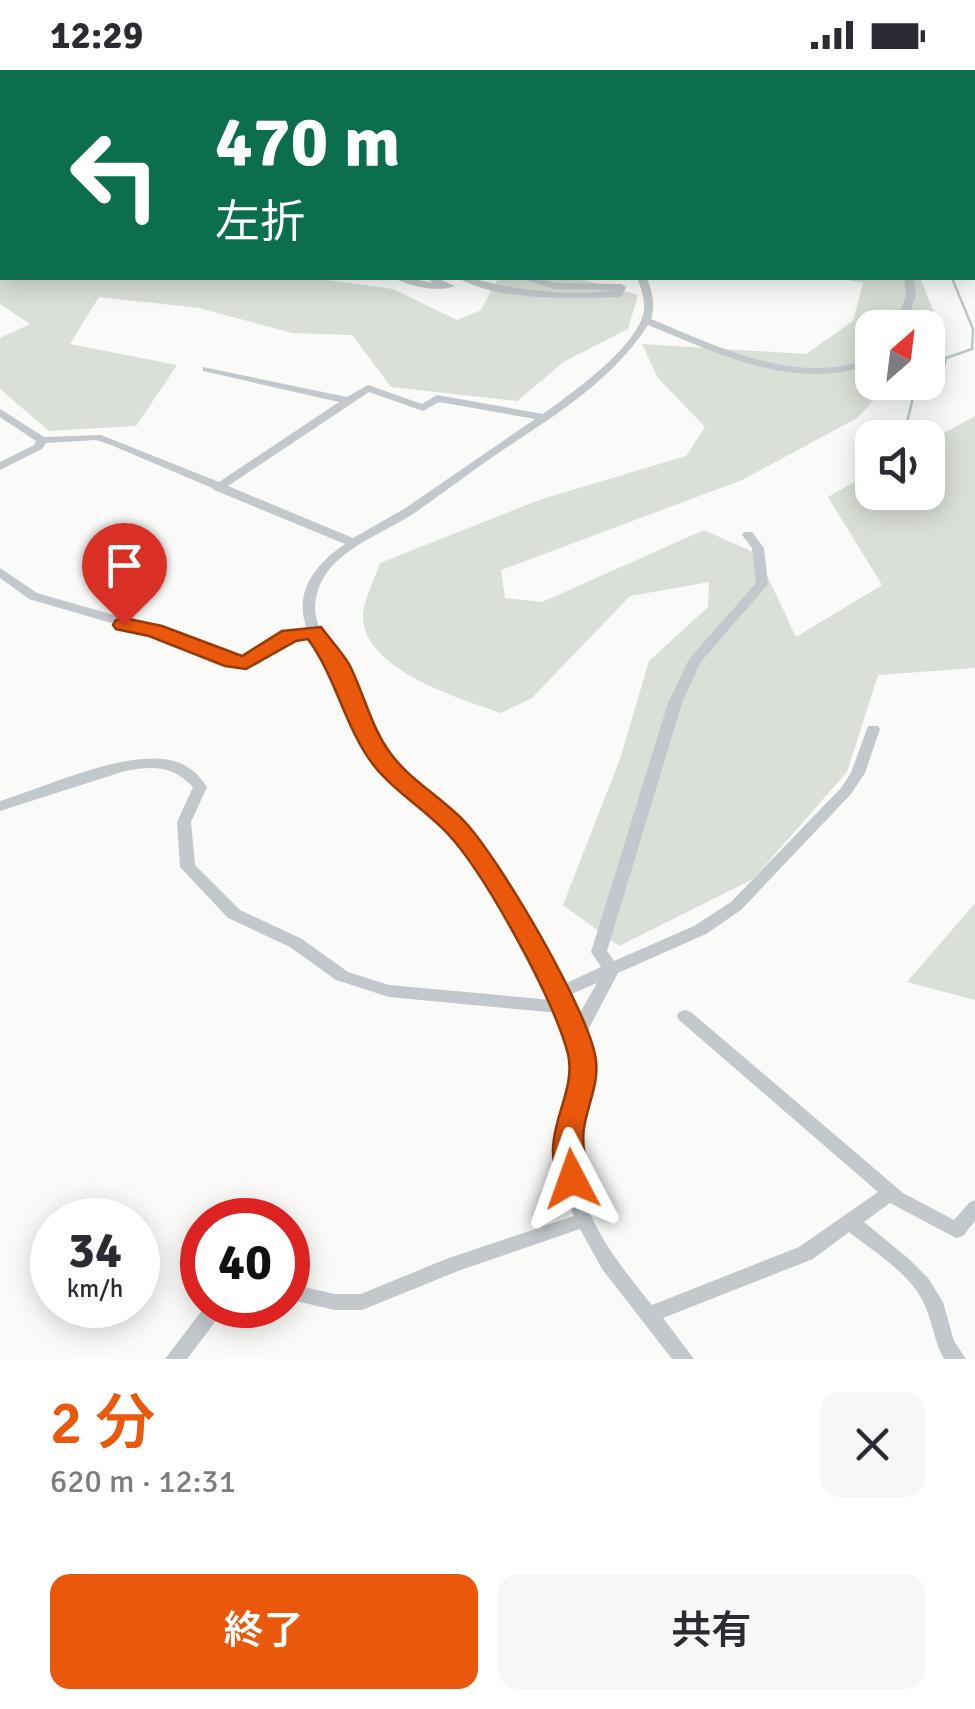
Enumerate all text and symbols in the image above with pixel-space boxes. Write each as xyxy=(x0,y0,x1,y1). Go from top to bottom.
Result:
text: 12:29 xyxy=(50,12,143,59)
text: 470 m xyxy=(215,99,400,185)
icon: left xyxy=(50,110,180,240)
text: 左折 xyxy=(215,195,305,250)
north arrow xyxy=(855,310,945,400)
map controls xyxy=(855,310,945,510)
button: sound xyxy=(855,420,945,510)
pin xyxy=(82,523,167,626)
icon: arrive xyxy=(97,538,152,593)
position arrow xyxy=(520,1127,624,1231)
speed limit sign: 40 xyxy=(180,1198,310,1328)
text: 34 xyxy=(68,1220,122,1282)
text: km/h xyxy=(67,1273,123,1304)
text: 2 分 xyxy=(50,1387,156,1461)
button: close xyxy=(820,1392,925,1497)
text: 620 m · 12:31 xyxy=(50,1462,236,1501)
button: 終了 xyxy=(50,1574,478,1689)
button: 共有 xyxy=(498,1574,925,1689)

